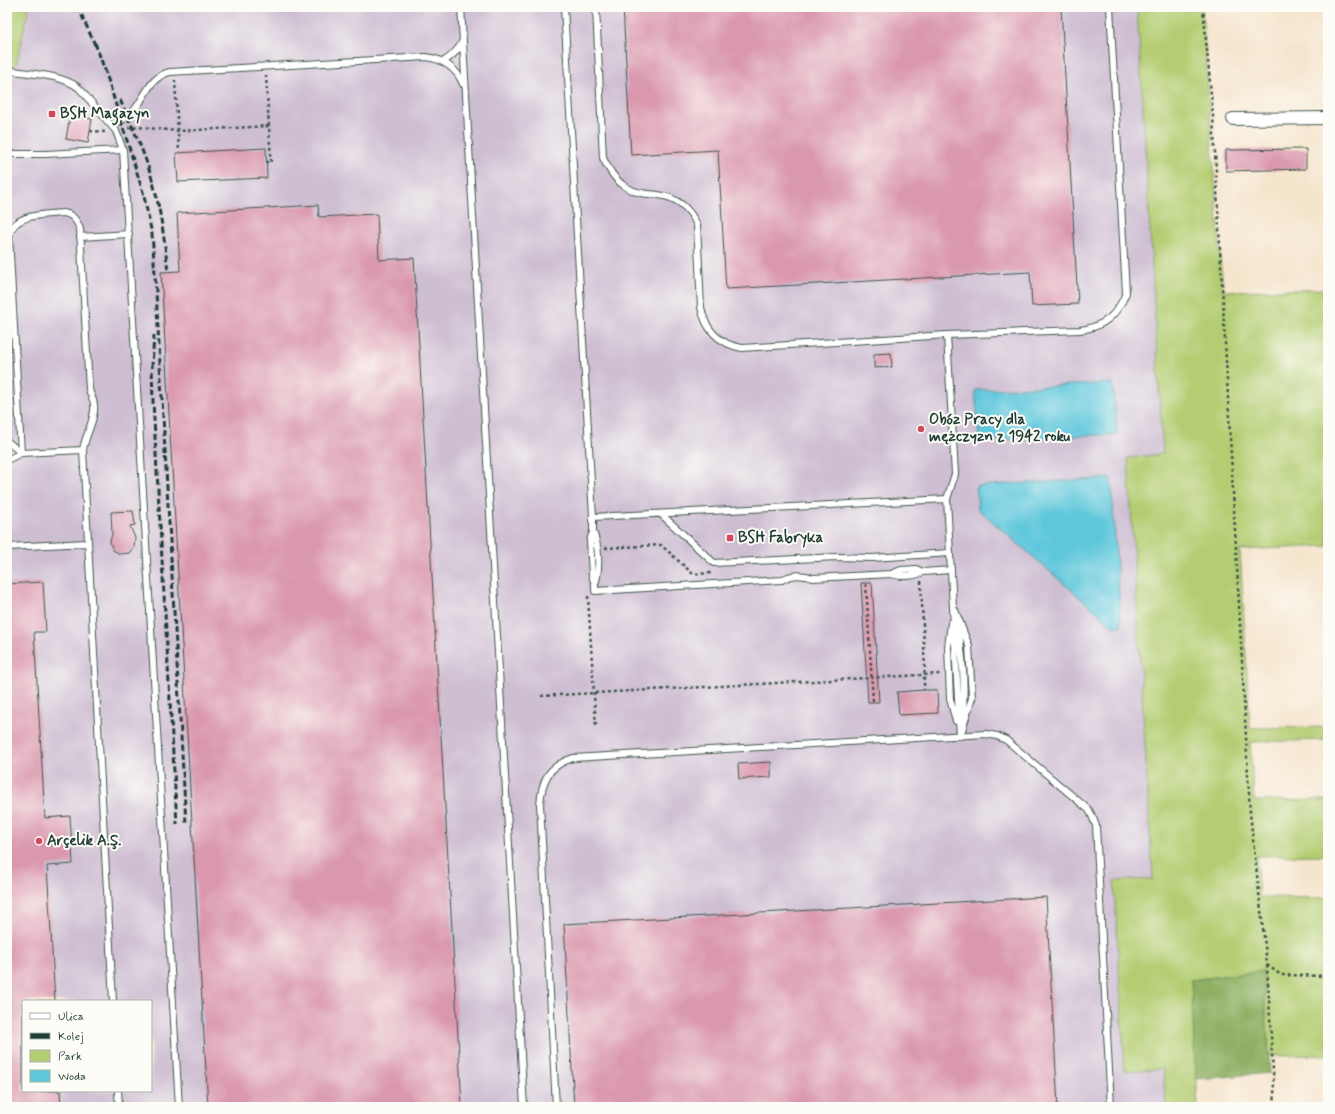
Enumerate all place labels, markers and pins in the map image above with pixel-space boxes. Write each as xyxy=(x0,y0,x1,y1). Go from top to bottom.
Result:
place label: BSH Magazyn xyxy=(60,104,149,126)
marker: BSH Magazyn xyxy=(47,109,57,119)
place label: Obóz Pracy dla mężczyzn z 1942 roku xyxy=(929,410,1070,447)
marker: Obóz Pracy dla mężczyzn z 1942 roku xyxy=(916,424,926,434)
place label: BSH Fabryka xyxy=(738,528,823,548)
marker: BSH Fabryka xyxy=(725,533,735,543)
place label: Arçelik A.Ş. xyxy=(47,831,121,851)
marker: Arçelik A.Ş. xyxy=(34,836,44,846)

